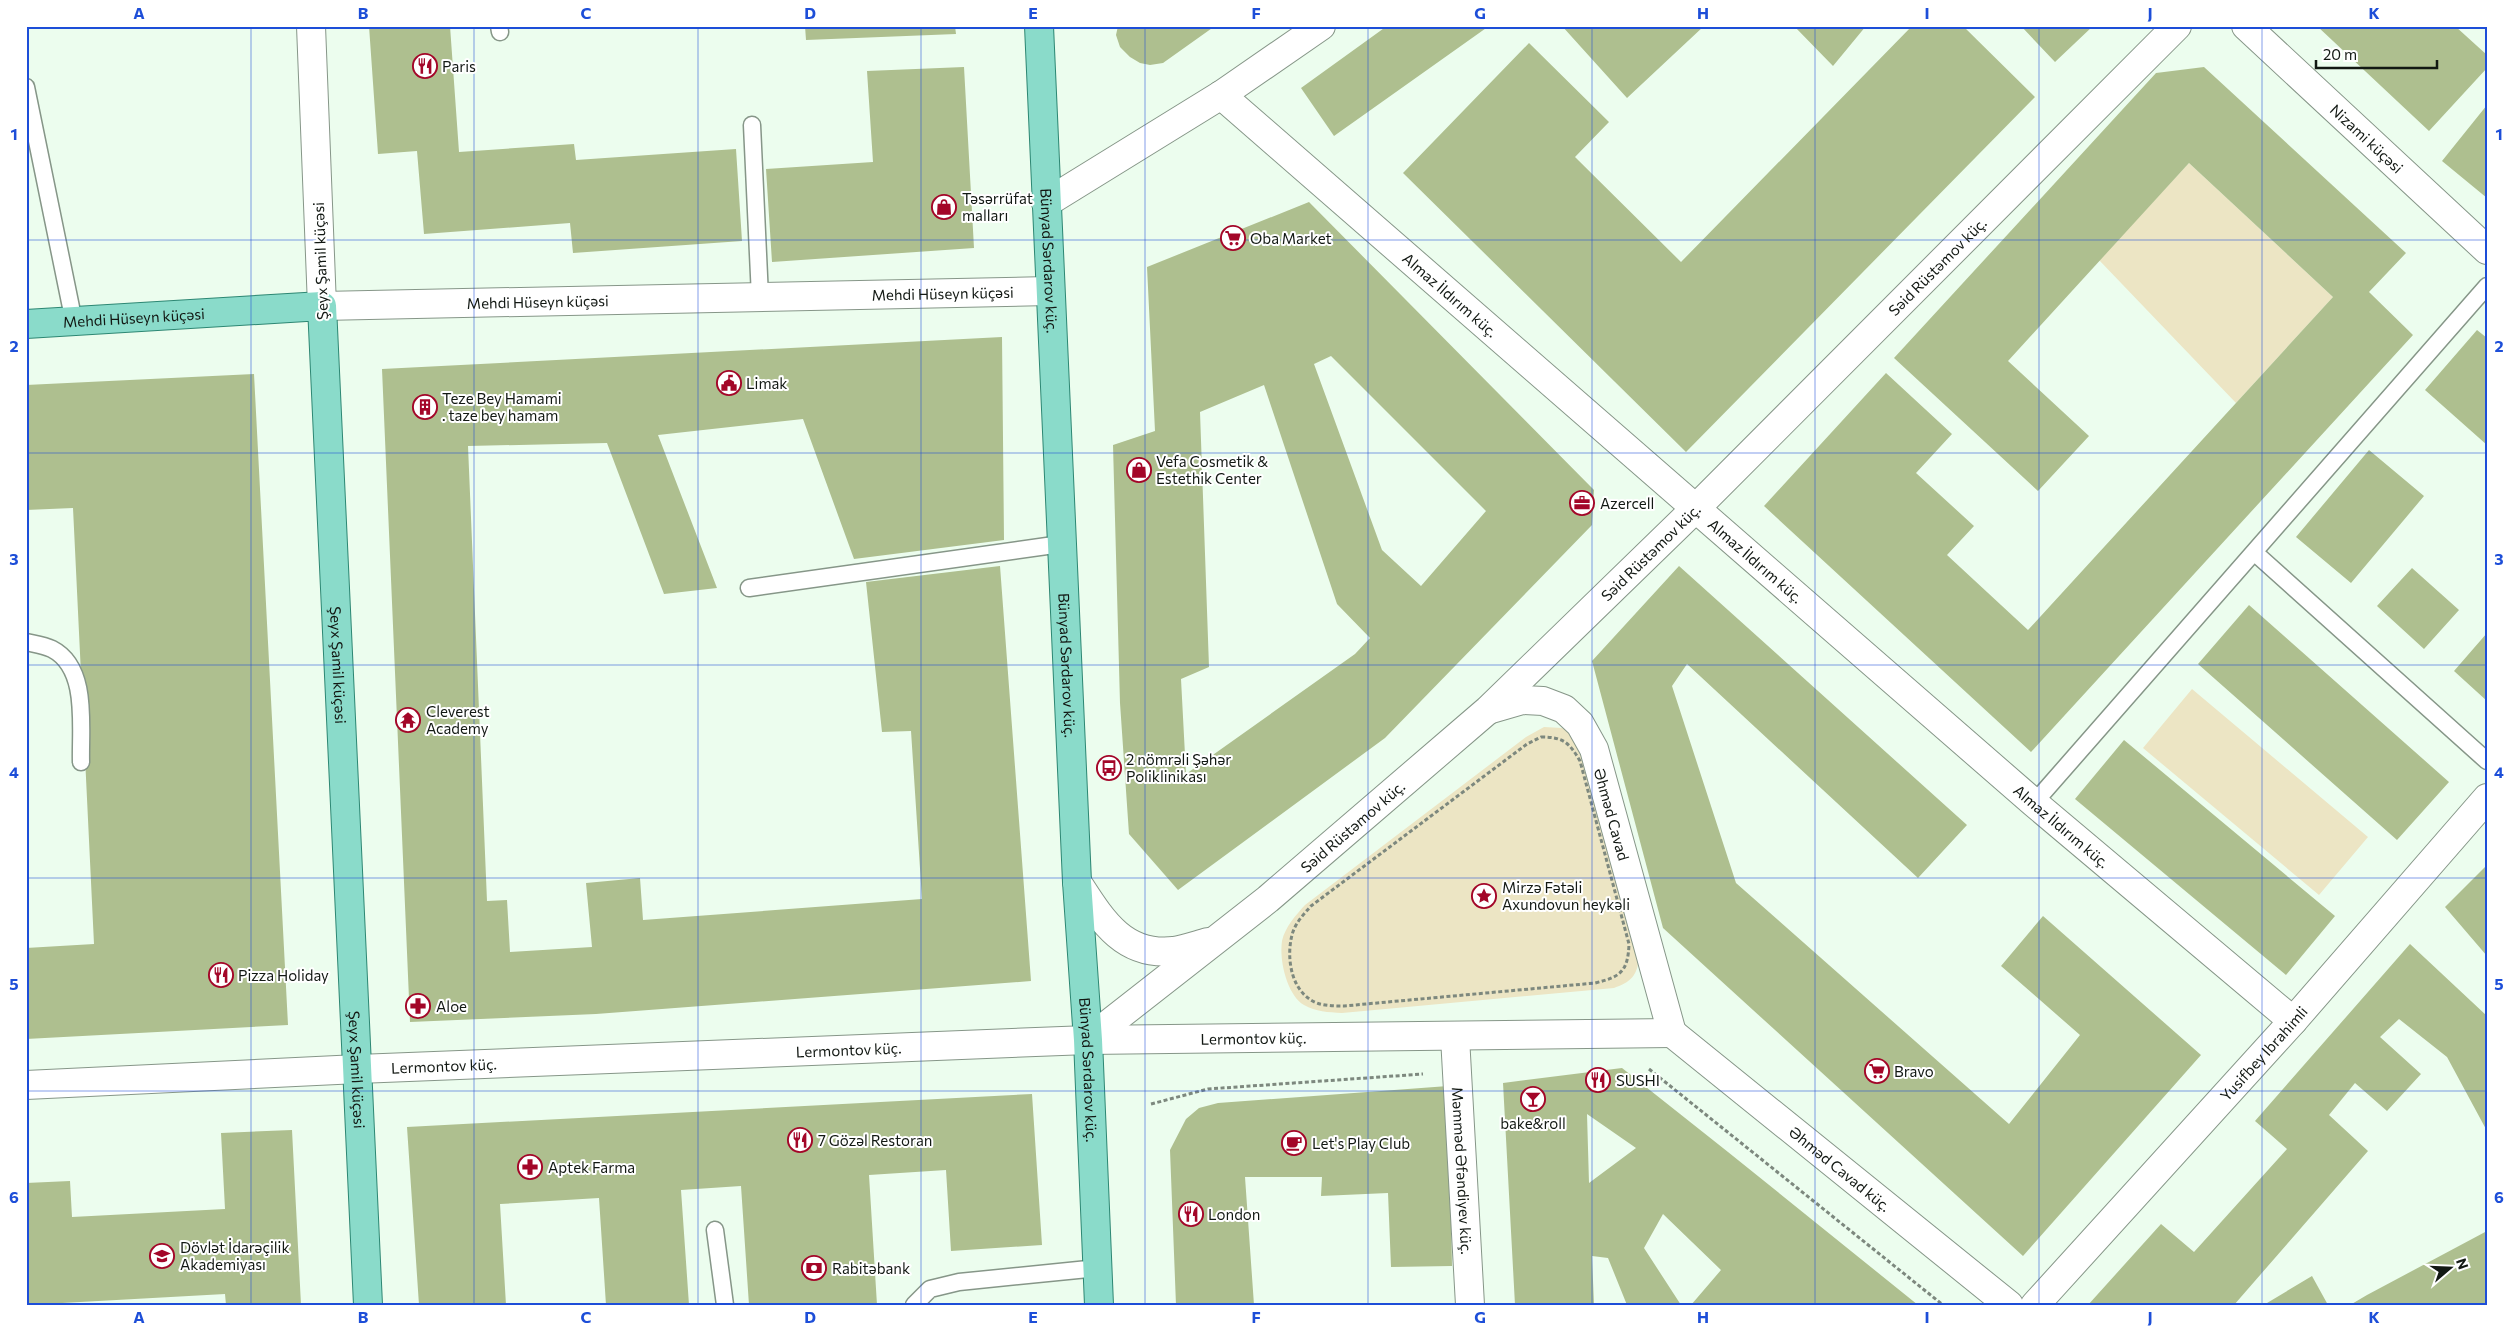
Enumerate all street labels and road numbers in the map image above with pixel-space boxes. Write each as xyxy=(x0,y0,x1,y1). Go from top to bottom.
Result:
street label: Nizami küçəsi xyxy=(2327,100,2407,176)
street label: Bünyad Sərdarov küç. xyxy=(1037,188,1062,334)
street label: Şeyx Şamil küçəsi xyxy=(309,202,331,320)
street label: Səid Rüstəmov küç. xyxy=(1884,214,1990,319)
street label: Almaz İldırım küç. xyxy=(1399,249,1501,341)
street label: Mehdi Hüseyn küçəsi xyxy=(871,283,1014,304)
street label: Mehdi Hüseyn küçəsi xyxy=(467,291,609,312)
street label: Mehdi Hüseyn küçəsi xyxy=(62,304,205,331)
street label: Səid Rüstəmov küç. xyxy=(1597,500,1704,605)
street label: Almaz İldırım küç. xyxy=(1705,515,1807,607)
street label: Bünyad Sərdarov küç. xyxy=(1055,593,1080,738)
street label: Şeyx Şamil küçəsi xyxy=(327,606,350,724)
street label: Əhməd Cavad xyxy=(1591,766,1633,862)
street label: Səid Rüstəmov küç. xyxy=(1297,777,1408,876)
street label: Almaz İldırım küç. xyxy=(2010,781,2113,871)
street label: Bünyad Sərdarov küç. xyxy=(1076,997,1101,1143)
street label: Yusifbey Ibrahimli xyxy=(2216,1002,2311,1104)
street label: Şeyx Şamil küçəsi xyxy=(345,1010,369,1129)
street label: Lermontov küç. xyxy=(1200,1028,1307,1048)
street label: Lermontov küç. xyxy=(795,1038,902,1061)
street label: Lermontov küç. xyxy=(391,1054,497,1077)
street label: Məmməd Əfəndiyev küç. xyxy=(1449,1087,1476,1255)
street label: Əhməd Cavad küç. xyxy=(1786,1122,1895,1215)

